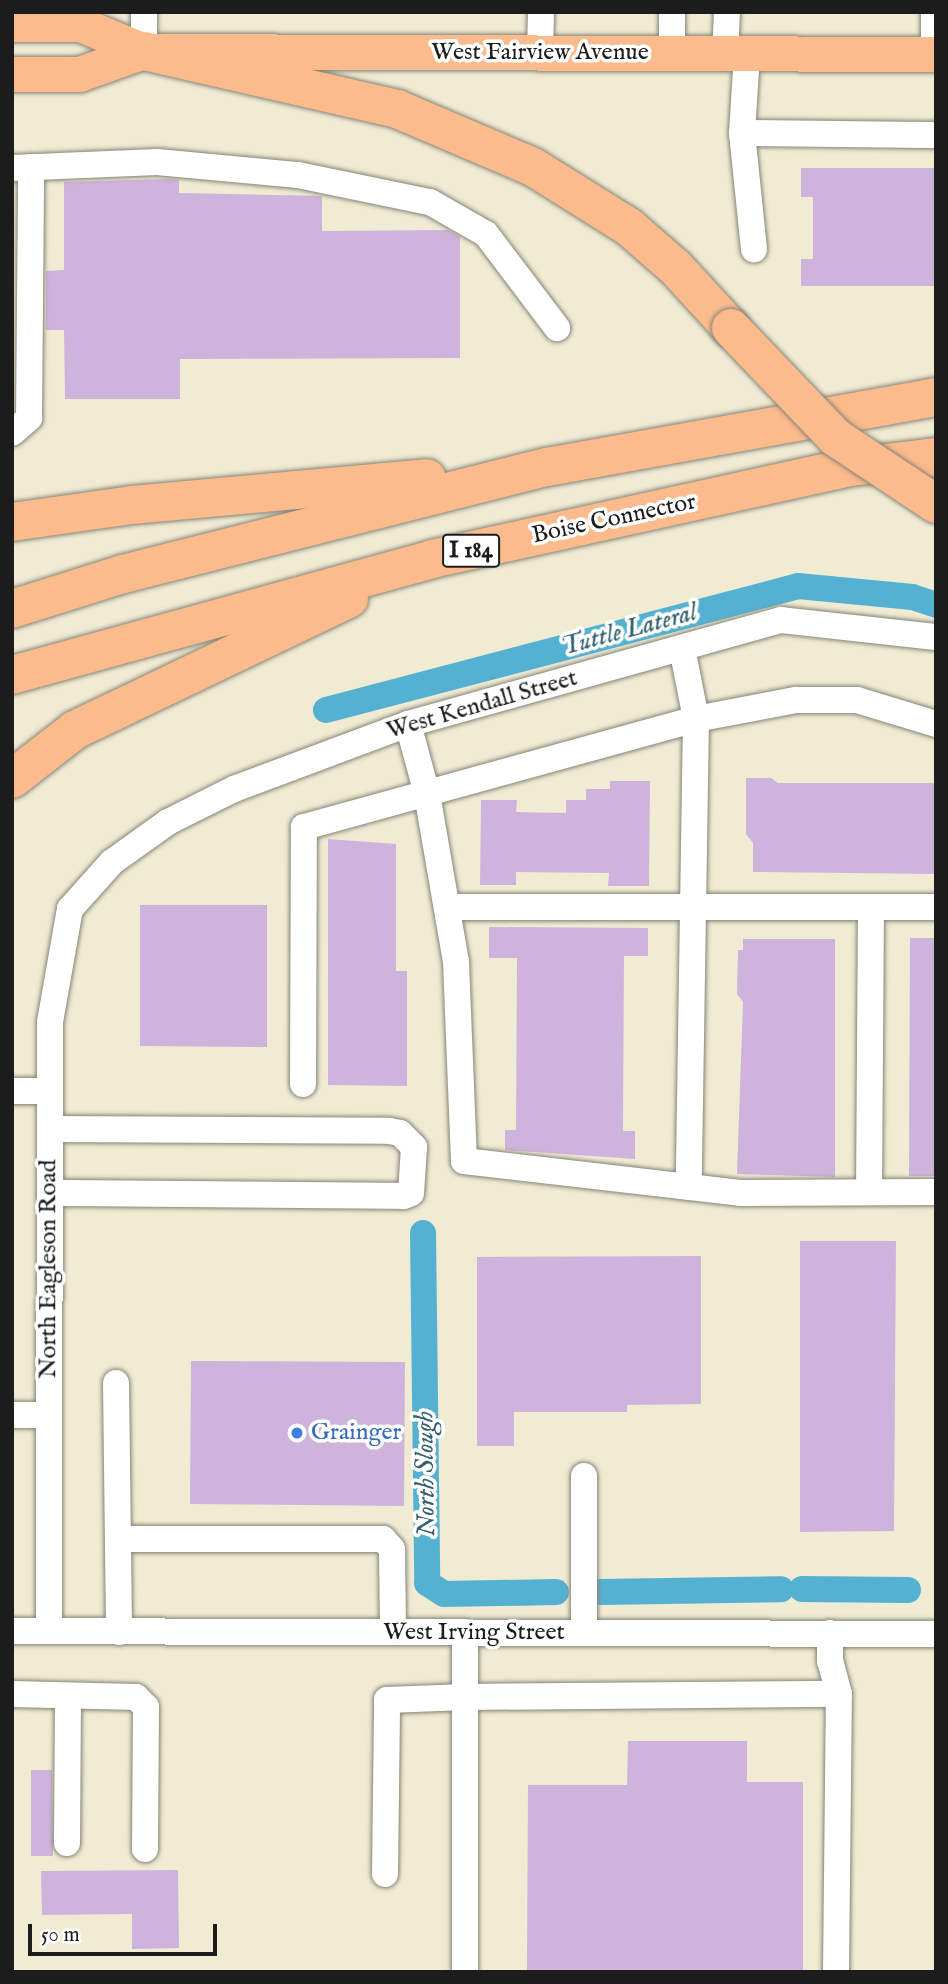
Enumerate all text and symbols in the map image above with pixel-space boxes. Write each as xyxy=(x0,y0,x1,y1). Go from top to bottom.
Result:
street label: West Fairview Avenue xyxy=(431,39,649,67)
street label: Boise Connector xyxy=(530,488,698,550)
road number: I 184 xyxy=(441,531,501,570)
water label: Tuttle Lateral xyxy=(558,597,700,663)
street label: West Kendall Street xyxy=(383,664,581,746)
street label: North Eagleson Road xyxy=(35,1159,63,1379)
water label: North Slough xyxy=(409,1411,443,1537)
place label: Grainger xyxy=(311,1419,401,1447)
marker: Grainger xyxy=(289,1425,305,1441)
street label: West Irving Street xyxy=(383,1619,565,1647)
scale bar xyxy=(32,1910,220,1954)
text: 50 m xyxy=(41,1922,80,1949)

